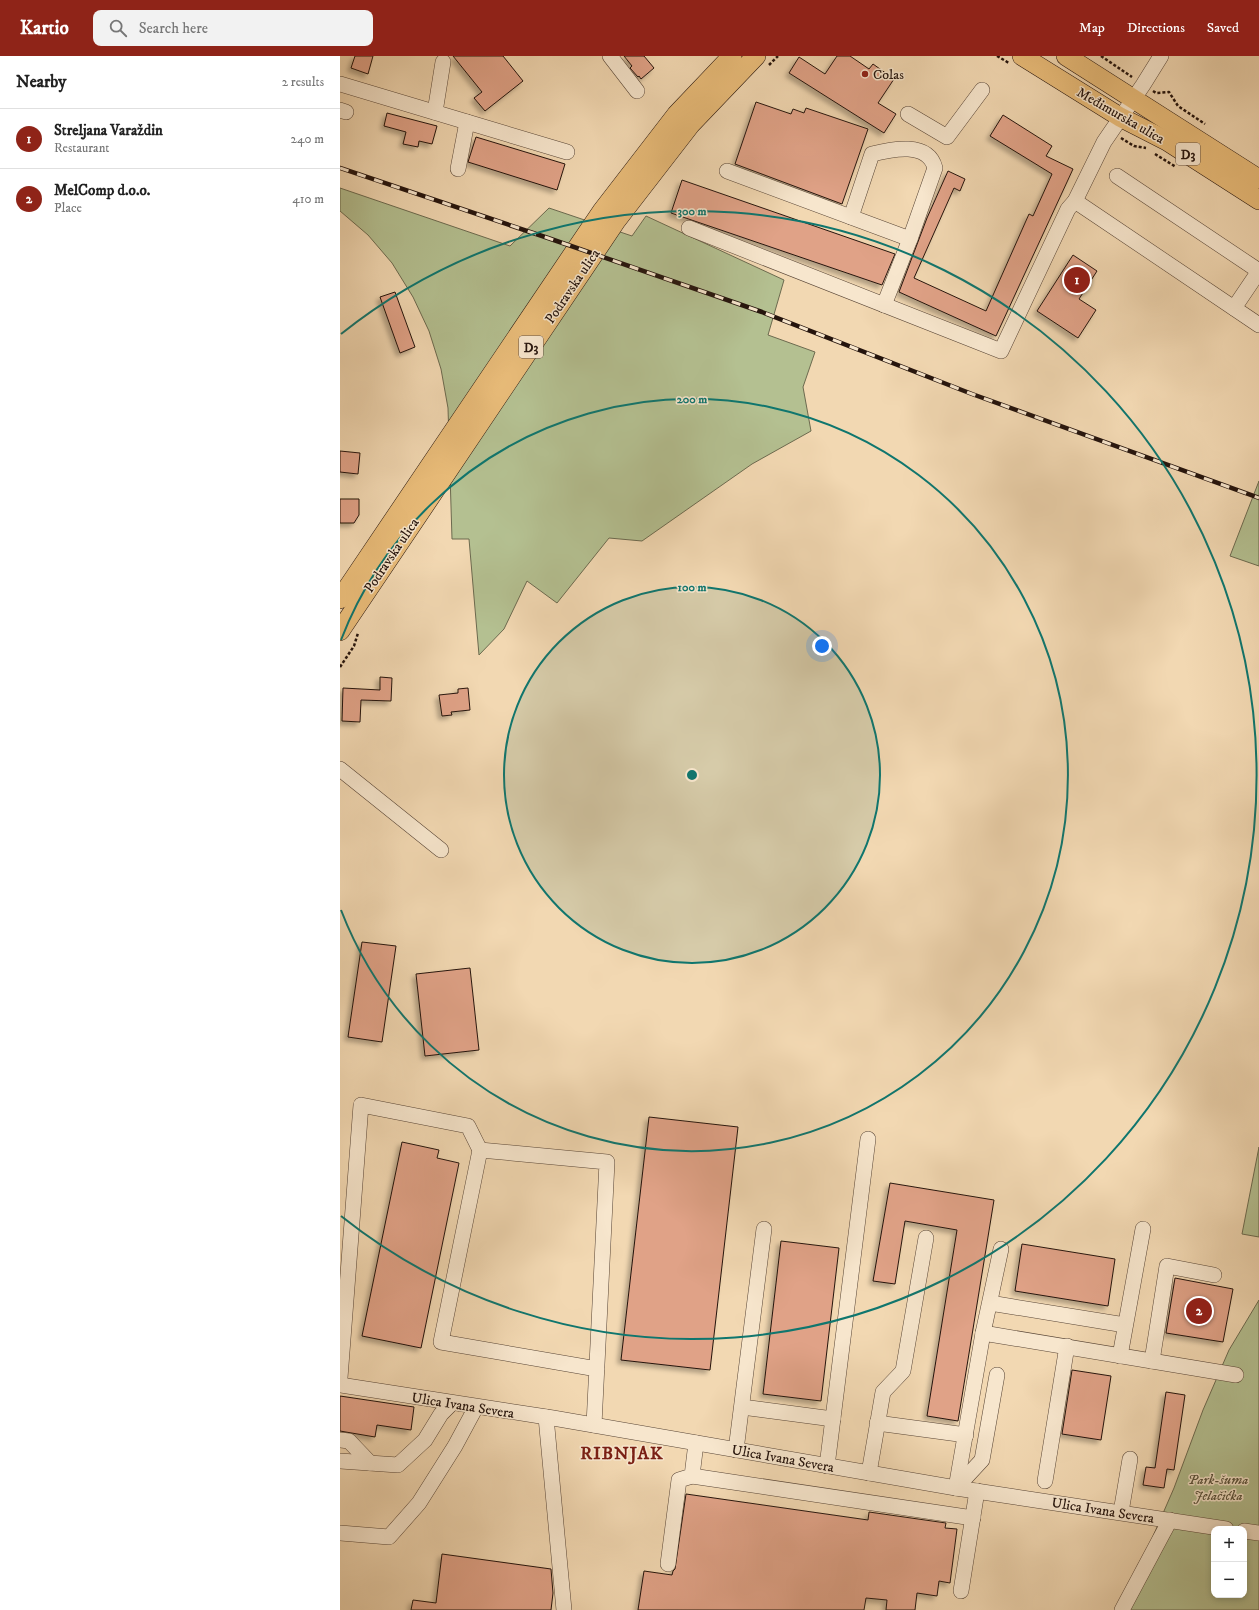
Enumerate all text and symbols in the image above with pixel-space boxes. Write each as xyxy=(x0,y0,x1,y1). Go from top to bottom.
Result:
search box xyxy=(93,10,373,46)
text: Kartio xyxy=(20,17,69,40)
icon: search xyxy=(107,17,129,39)
text: Search here xyxy=(139,19,208,38)
text: Map xyxy=(1079,19,1105,37)
text: Directions xyxy=(1127,19,1185,37)
text: Saved xyxy=(1207,19,1239,37)
place label: Colas xyxy=(873,66,904,84)
marker: Colas xyxy=(860,69,870,79)
text: Nearby xyxy=(16,71,66,93)
text: 2 results xyxy=(282,74,324,90)
street label: Međimurska ulica xyxy=(1073,83,1168,148)
text: Streljana Varaždin xyxy=(54,121,163,140)
text: 1 xyxy=(27,131,31,147)
text: 240 m xyxy=(291,131,324,147)
text: Restaurant xyxy=(54,140,110,156)
road number: D3 xyxy=(1176,143,1200,165)
text: MelComp d.o.o. xyxy=(54,181,150,200)
text: 2 xyxy=(26,191,32,207)
text: 410 m xyxy=(292,191,324,207)
text: Place xyxy=(54,200,82,216)
text: 300 m xyxy=(678,204,706,219)
street label: Podravska ulica xyxy=(541,246,604,327)
pin: 1 xyxy=(1064,265,1090,295)
road number: D3 xyxy=(519,336,543,358)
text: 200 m xyxy=(677,392,707,407)
street label: Podravska ulica xyxy=(360,515,423,596)
text: 100 m xyxy=(678,580,706,595)
your location xyxy=(812,636,832,656)
centre of rings xyxy=(685,768,699,782)
pin: 2 xyxy=(1186,1296,1212,1326)
street label: Ulica Ivana Severa xyxy=(410,1389,516,1423)
street label: Ulica Ivana Severa xyxy=(730,1441,836,1477)
district label: RIBNJAK xyxy=(580,1443,664,1465)
park label: Park-šuma Jelačićka xyxy=(1188,1471,1248,1505)
street label: Ulica Ivana Severa xyxy=(1050,1494,1156,1528)
map controls xyxy=(1211,1526,1247,1598)
button: + xyxy=(1211,1526,1247,1562)
button: − xyxy=(1211,1562,1247,1598)

